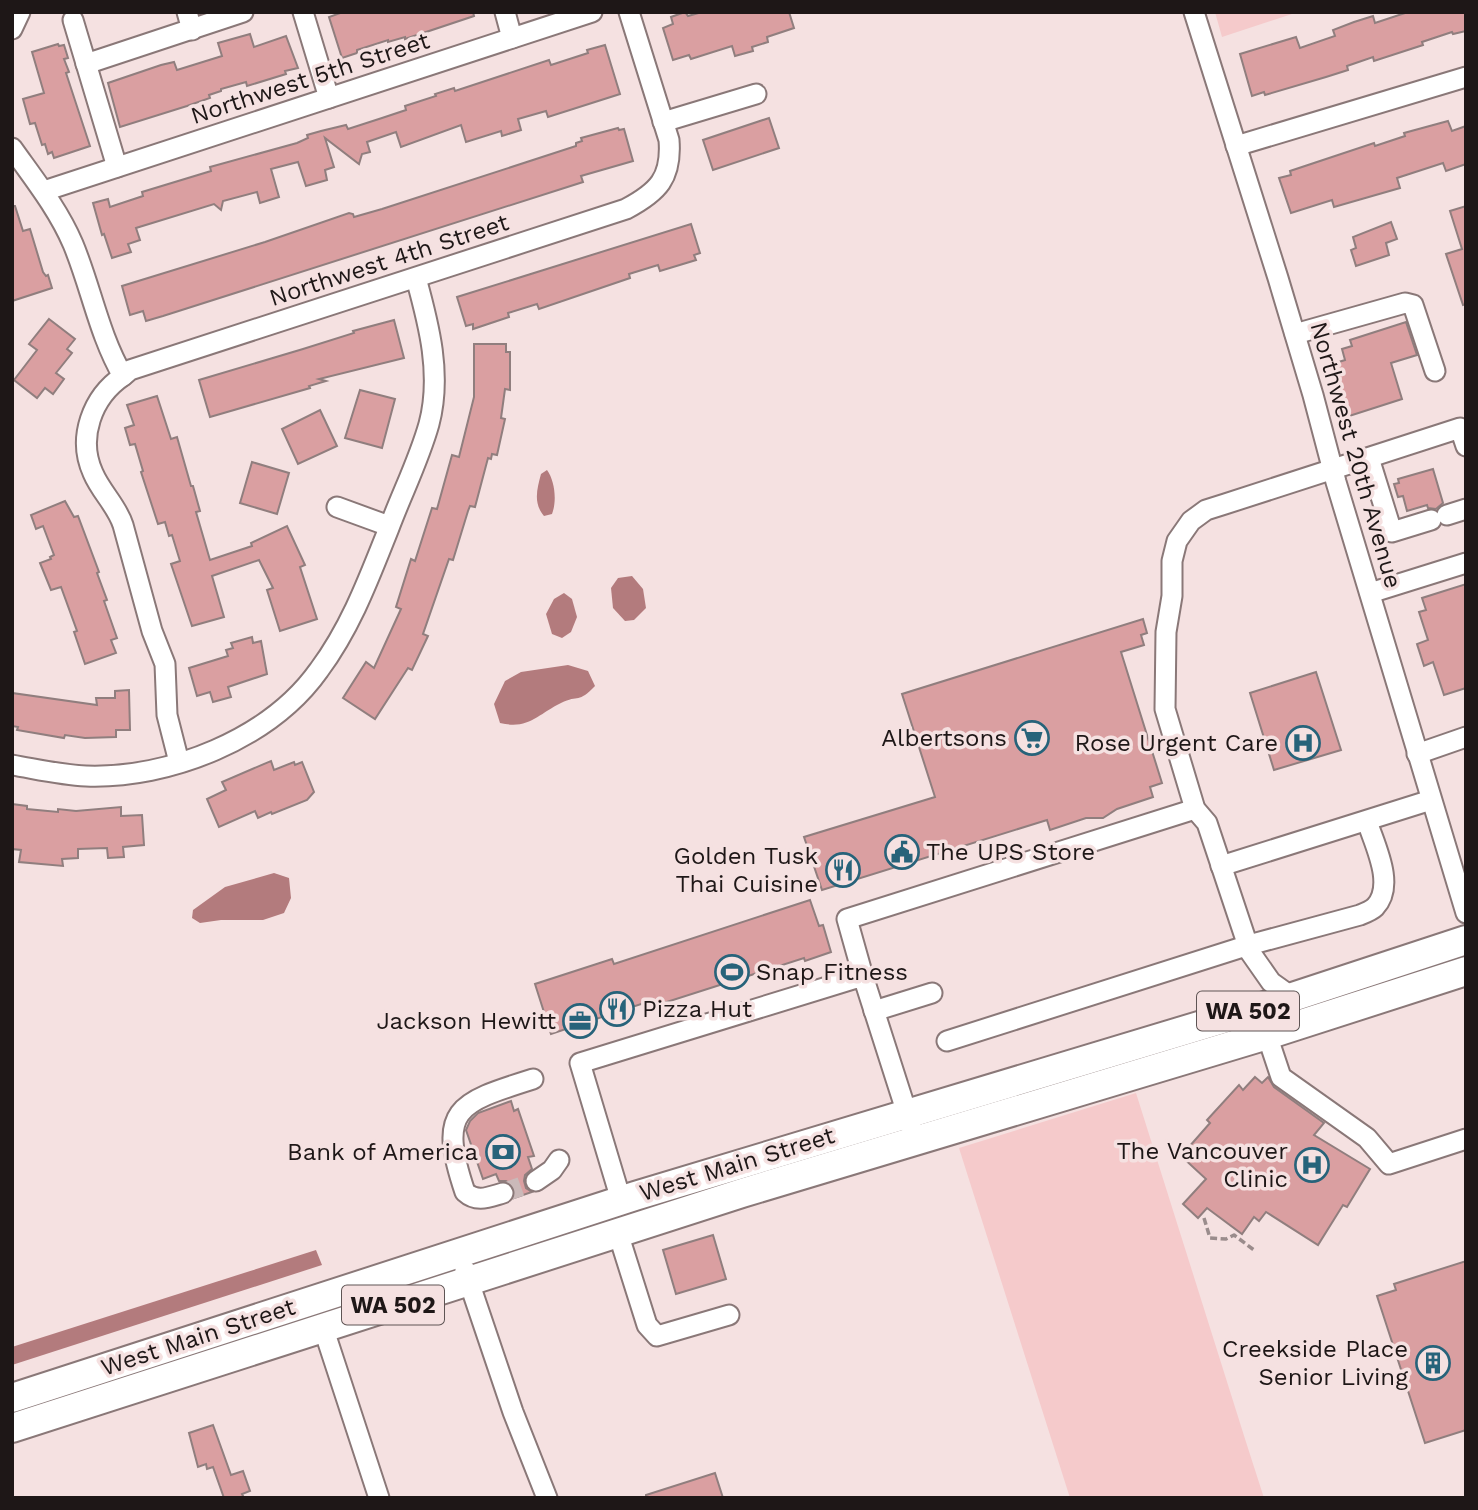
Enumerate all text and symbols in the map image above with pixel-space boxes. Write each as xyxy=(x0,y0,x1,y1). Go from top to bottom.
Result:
street label: Northwest 5th Street xyxy=(187,26,433,130)
street label: Northwest 4th Street xyxy=(266,208,512,312)
street label: Northwest 20th Avenue xyxy=(1305,318,1407,592)
supermarket icon: Albertsons xyxy=(1013,719,1051,757)
place label: Albertsons xyxy=(881,724,1007,752)
hospital icon: Rose Urgent Care xyxy=(1284,724,1322,762)
place label: Rose Urgent Care xyxy=(1074,729,1278,757)
public building icon: The UPS Store xyxy=(883,833,921,871)
place label: The UPS Store xyxy=(926,838,1095,866)
place label: Golden Tusk Thai Cuisine xyxy=(674,842,818,898)
restaurant icon: Golden Tusk Thai Cuisine xyxy=(824,851,862,889)
sports icon: Snap Fitness xyxy=(713,953,751,991)
place label: Snap Fitness xyxy=(756,958,908,986)
restaurant icon: Pizza Hut xyxy=(598,990,636,1028)
road number: WA 502 xyxy=(1197,992,1299,1030)
place label: Pizza Hut xyxy=(642,995,752,1023)
office icon: Jackson Hewitt xyxy=(561,1002,599,1040)
place label: Jackson Hewitt xyxy=(376,1007,556,1035)
street label: West Main Street xyxy=(636,1121,838,1207)
bank icon: Bank of America xyxy=(484,1133,522,1171)
place label: The Vancouver Clinic xyxy=(1117,1137,1288,1193)
place label: Bank of America xyxy=(287,1138,478,1166)
hospital icon: The Vancouver Clinic xyxy=(1293,1146,1331,1184)
road number: WA 502 xyxy=(342,1286,444,1324)
street label: West Main Street xyxy=(97,1292,299,1382)
place label: Creekside Place Senior Living xyxy=(1222,1335,1408,1391)
building icon: Creekside Place Senior Living xyxy=(1414,1344,1452,1382)

